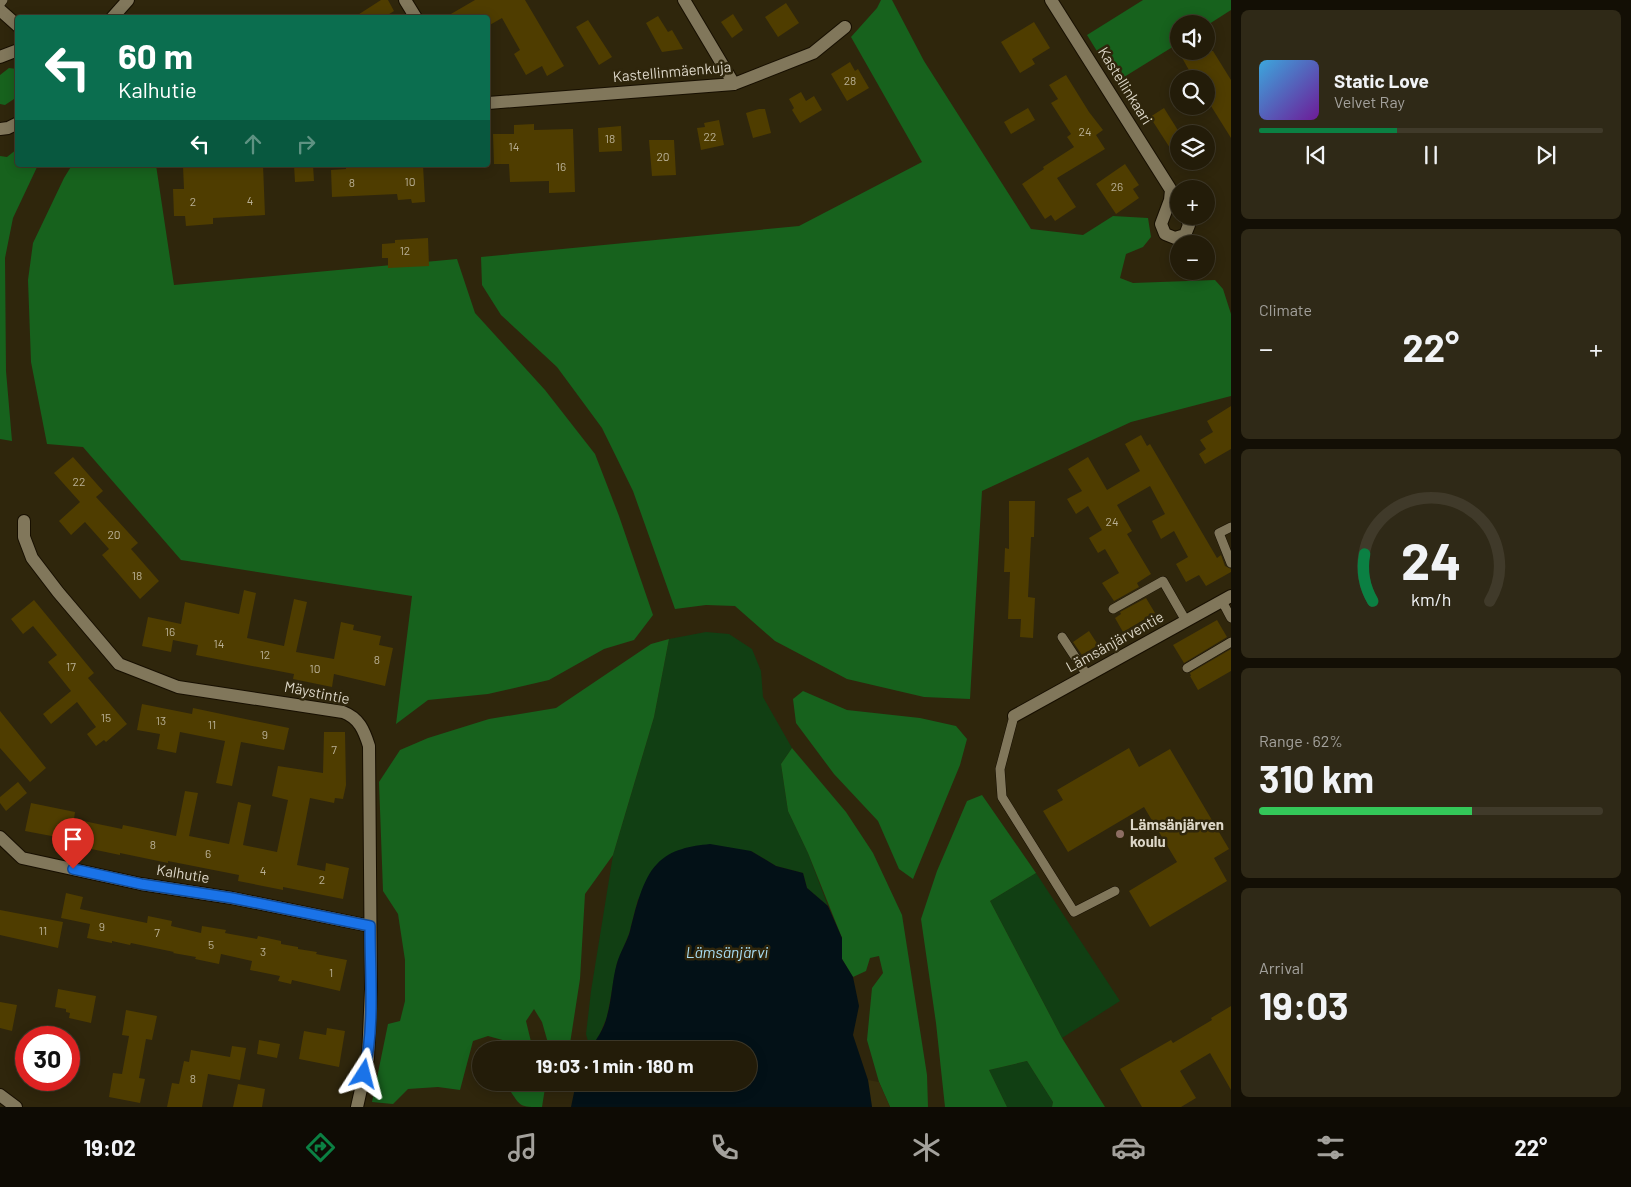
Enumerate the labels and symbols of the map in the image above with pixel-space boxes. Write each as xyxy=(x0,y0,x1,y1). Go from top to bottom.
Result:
street label: Kastellinkaari xyxy=(1095,43,1157,128)
street label: Kastellinmäenkuja xyxy=(612,57,732,85)
house number: 28 xyxy=(844,73,856,87)
house number: 24 xyxy=(1078,124,1092,138)
house number: 22 xyxy=(704,129,716,143)
house number: 18 xyxy=(605,131,615,145)
house number: 14 xyxy=(509,139,519,153)
house number: 20 xyxy=(656,149,670,163)
house number: 16 xyxy=(556,159,566,173)
house number: 10 xyxy=(405,174,415,188)
house number: 8 xyxy=(349,175,355,189)
house number: 26 xyxy=(1111,179,1123,193)
house number: 4 xyxy=(247,193,253,207)
house number: 2 xyxy=(190,194,196,208)
house number: 12 xyxy=(400,243,410,257)
house number: 22 xyxy=(73,474,85,488)
house number: 24 xyxy=(1105,514,1119,528)
house number: 20 xyxy=(107,527,121,541)
house number: 18 xyxy=(132,568,142,582)
street label: Lämsänjärventie xyxy=(1062,607,1167,675)
house number: 16 xyxy=(165,624,175,638)
house number: 14 xyxy=(214,636,224,650)
house number: 12 xyxy=(260,647,270,661)
house number: 8 xyxy=(374,652,380,666)
house number: 17 xyxy=(66,659,76,673)
house number: 10 xyxy=(310,661,320,675)
street label: Mäystintie xyxy=(283,677,352,707)
house number: 15 xyxy=(101,710,111,724)
house number: 13 xyxy=(156,713,166,727)
house number: 11 xyxy=(208,717,216,731)
house number: 9 xyxy=(262,727,268,741)
house number: 7 xyxy=(331,742,337,756)
place label: Lämsänjärven koulu xyxy=(1130,815,1224,850)
pin xyxy=(52,818,94,869)
marker: Lämsänjärven koulu xyxy=(1114,828,1126,840)
house number: 8 xyxy=(150,837,156,851)
house number: 6 xyxy=(205,846,211,860)
street label: Kalhutie xyxy=(155,860,211,886)
house number: 4 xyxy=(260,863,266,877)
house number: 2 xyxy=(319,872,325,886)
house number: 9 xyxy=(99,919,105,933)
house number: 11 xyxy=(39,923,47,937)
house number: 7 xyxy=(154,925,160,939)
house number: 5 xyxy=(208,937,214,951)
water label: Lämsänjärvi xyxy=(686,942,768,961)
house number: 3 xyxy=(260,944,266,958)
house number: 1 xyxy=(329,965,333,979)
speed limit sign: 30 xyxy=(15,1026,80,1091)
position arrow xyxy=(337,1047,389,1099)
house number: 8 xyxy=(190,1071,196,1085)

